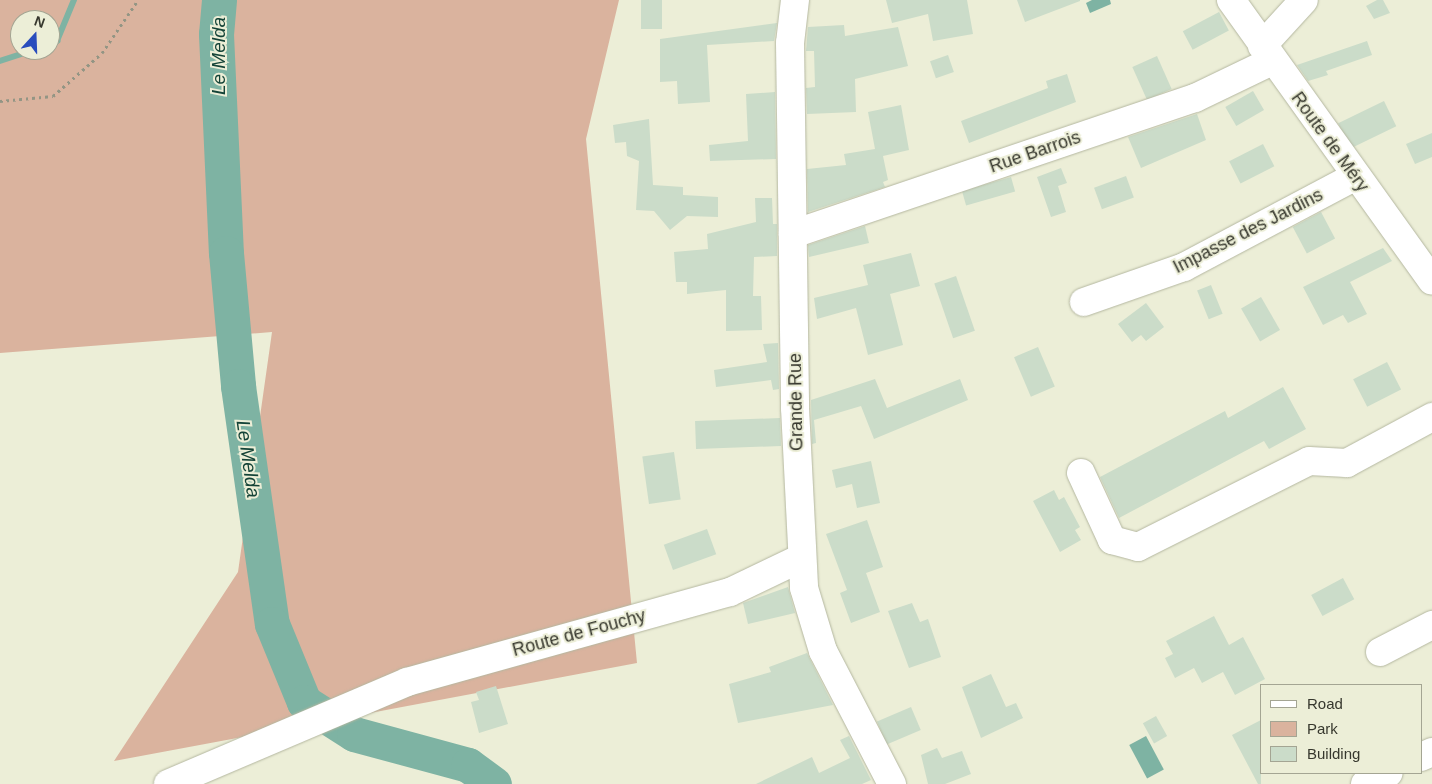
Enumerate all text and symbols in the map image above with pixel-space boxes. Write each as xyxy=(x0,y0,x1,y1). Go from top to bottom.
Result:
north arrow xyxy=(10,10,60,60)
text: N xyxy=(32,13,47,31)
water label: Le Melda xyxy=(208,17,230,95)
street label: Route de Méry xyxy=(1287,88,1373,196)
street label: Rue Barrois xyxy=(987,126,1083,178)
street label: Impasse des Jardins xyxy=(1170,184,1326,278)
street label: Grande Rue xyxy=(784,353,808,451)
water label: Le Melda xyxy=(231,419,265,499)
street label: Route de Fouchy xyxy=(510,605,648,661)
legend xyxy=(1260,684,1422,774)
text: Road xyxy=(1307,695,1343,712)
text: Park xyxy=(1307,720,1338,737)
text: Building xyxy=(1307,745,1360,762)

